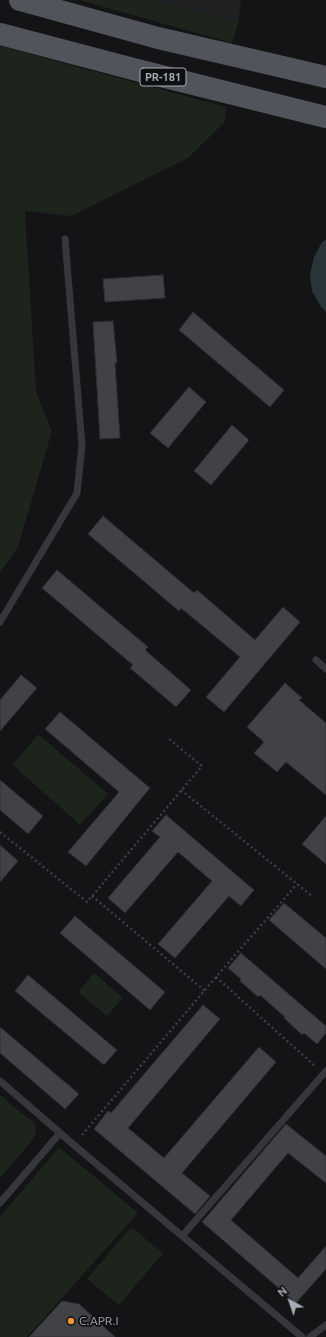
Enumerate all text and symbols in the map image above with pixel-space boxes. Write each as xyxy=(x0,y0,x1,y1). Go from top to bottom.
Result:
road number: PR-181 xyxy=(140,68,186,86)
north arrow xyxy=(270,1281,310,1321)
text: N xyxy=(275,1285,289,1299)
place label: C.APR.I xyxy=(79,1314,119,1328)
marker: C.APR.I xyxy=(66,1316,76,1326)

